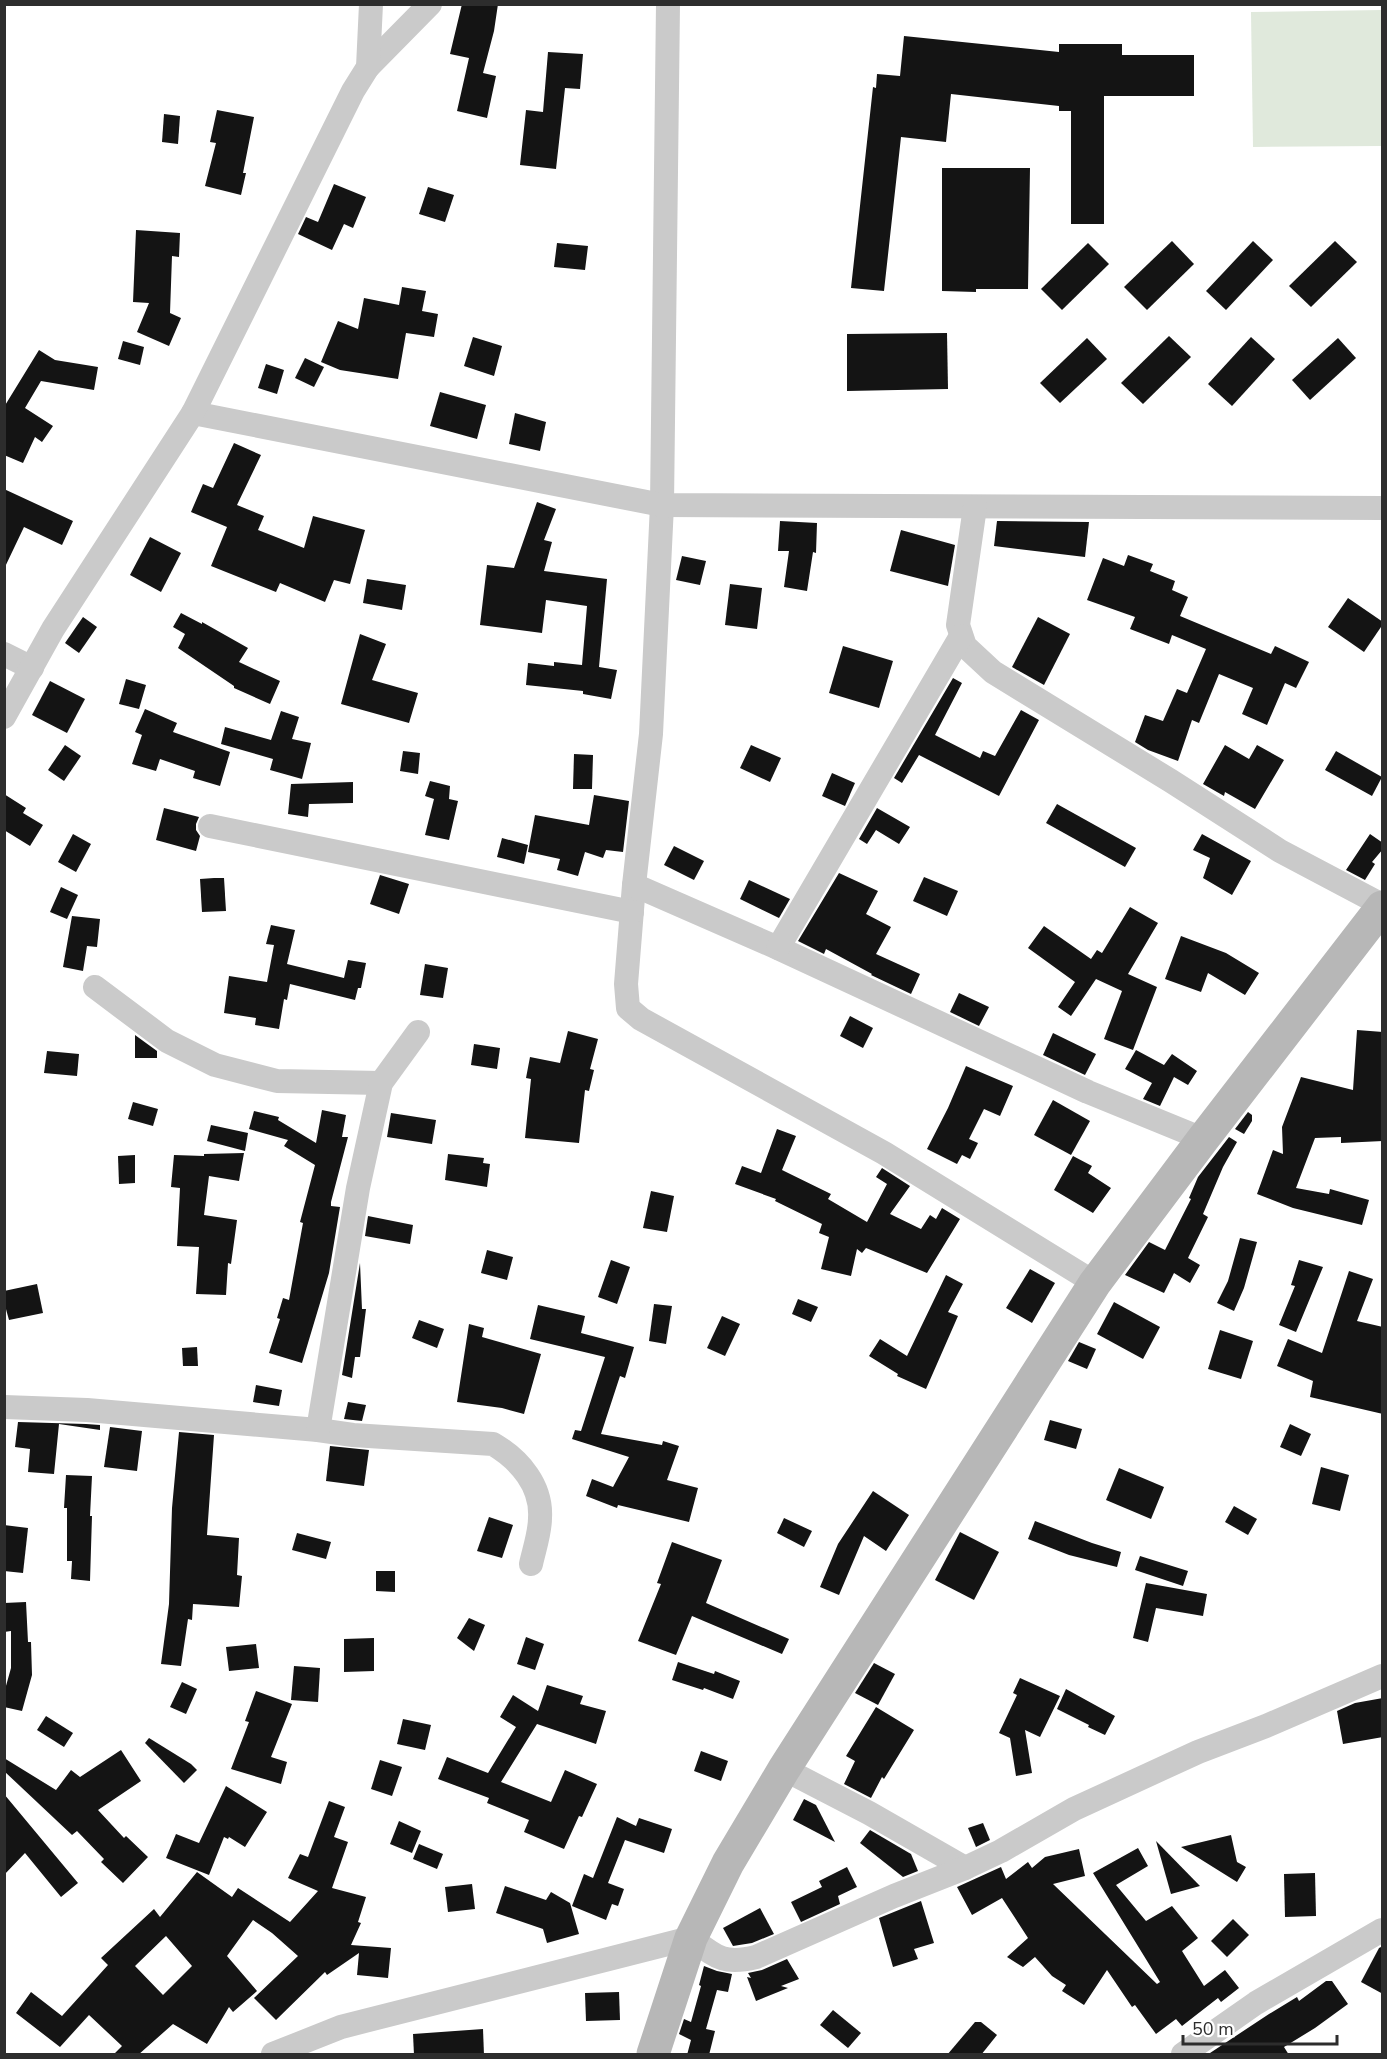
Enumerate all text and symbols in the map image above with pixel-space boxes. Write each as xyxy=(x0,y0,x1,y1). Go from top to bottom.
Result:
scale bar xyxy=(1183,2008,1338,2046)
text: 50 m xyxy=(1192,2017,1234,2041)

